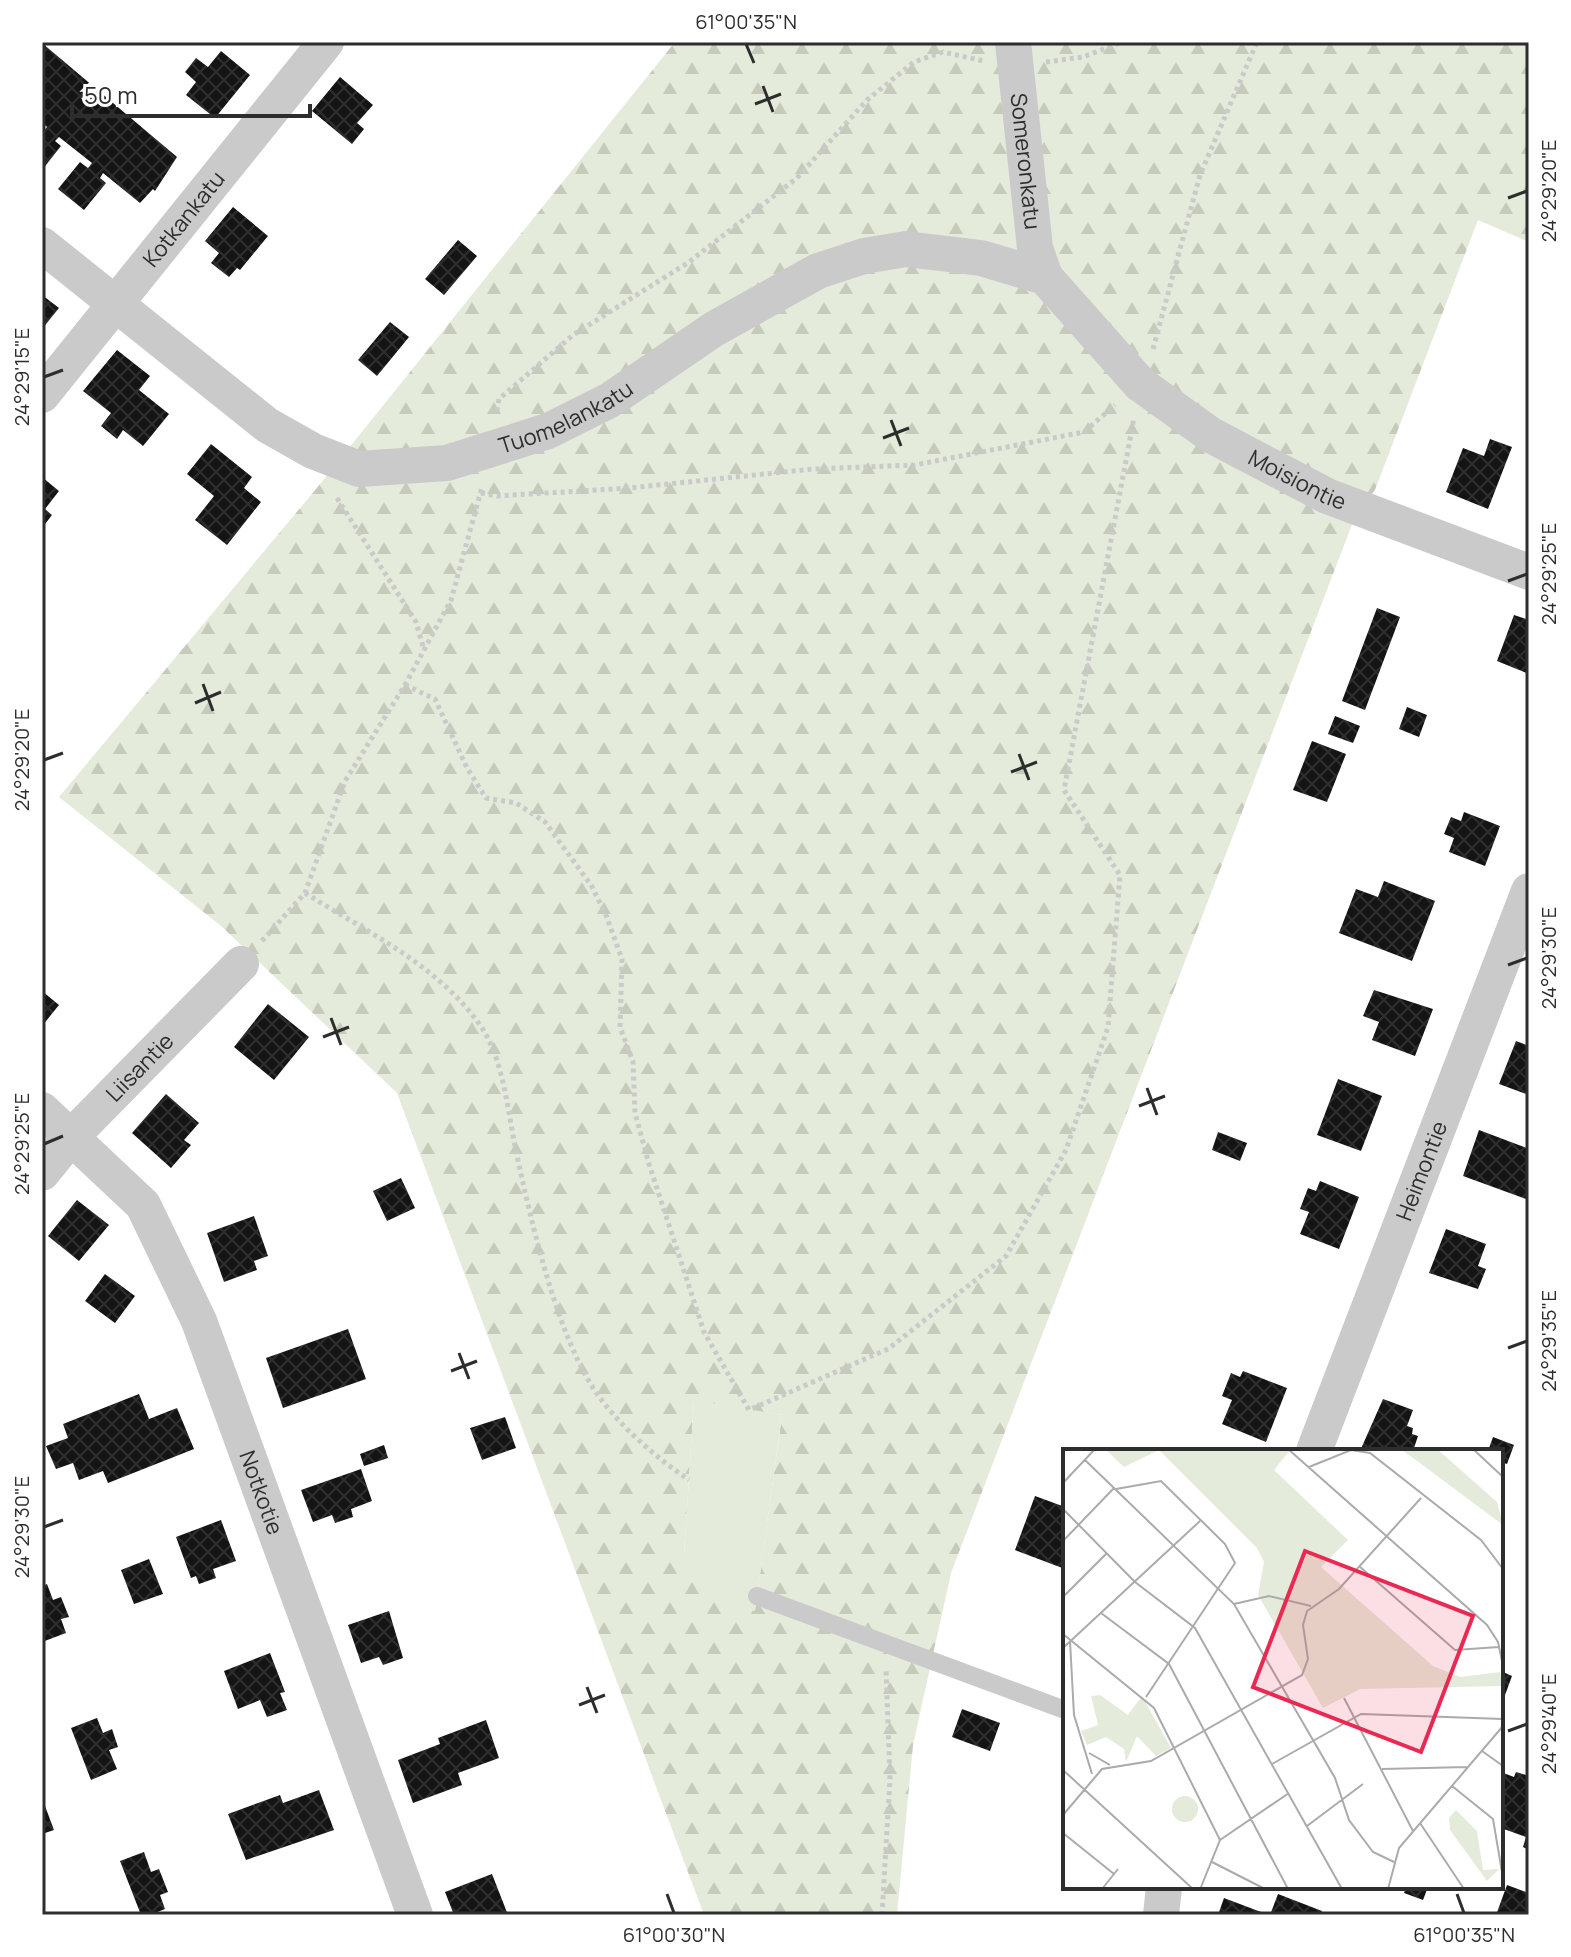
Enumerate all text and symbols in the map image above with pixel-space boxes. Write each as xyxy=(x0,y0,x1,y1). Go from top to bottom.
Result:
text: 61°00'35"N xyxy=(695,8,797,35)
scale bar xyxy=(72,68,310,118)
text: 50 m xyxy=(84,78,138,111)
street label: Someronkatu xyxy=(1004,92,1048,231)
text: 24°29'20"E xyxy=(1535,140,1562,242)
street label: Kotkankatu xyxy=(136,165,231,273)
text: 24°29'15"E xyxy=(8,328,35,426)
street label: Tuomelankatu xyxy=(495,374,639,461)
street label: Moisiontie xyxy=(1243,442,1351,517)
text: 24°29'25"E xyxy=(1535,523,1562,625)
text: 24°29'20"E xyxy=(8,709,35,811)
text: 24°29'30"E xyxy=(1535,907,1562,1009)
street label: Liisantie xyxy=(99,1026,180,1108)
text: 24°29'25"E xyxy=(8,1093,35,1195)
street label: Heimontie xyxy=(1389,1117,1454,1225)
text: 24°29'35"E xyxy=(1535,1290,1562,1392)
street label: Notkotie xyxy=(232,1446,290,1539)
inset map xyxy=(1063,1449,1503,1889)
text: 24°29'30"E xyxy=(8,1476,35,1578)
text: 24°29'40"E xyxy=(1535,1674,1562,1774)
text: 61°00'30"N xyxy=(623,1921,725,1948)
text: 61°00'35"N xyxy=(1413,1921,1515,1948)

